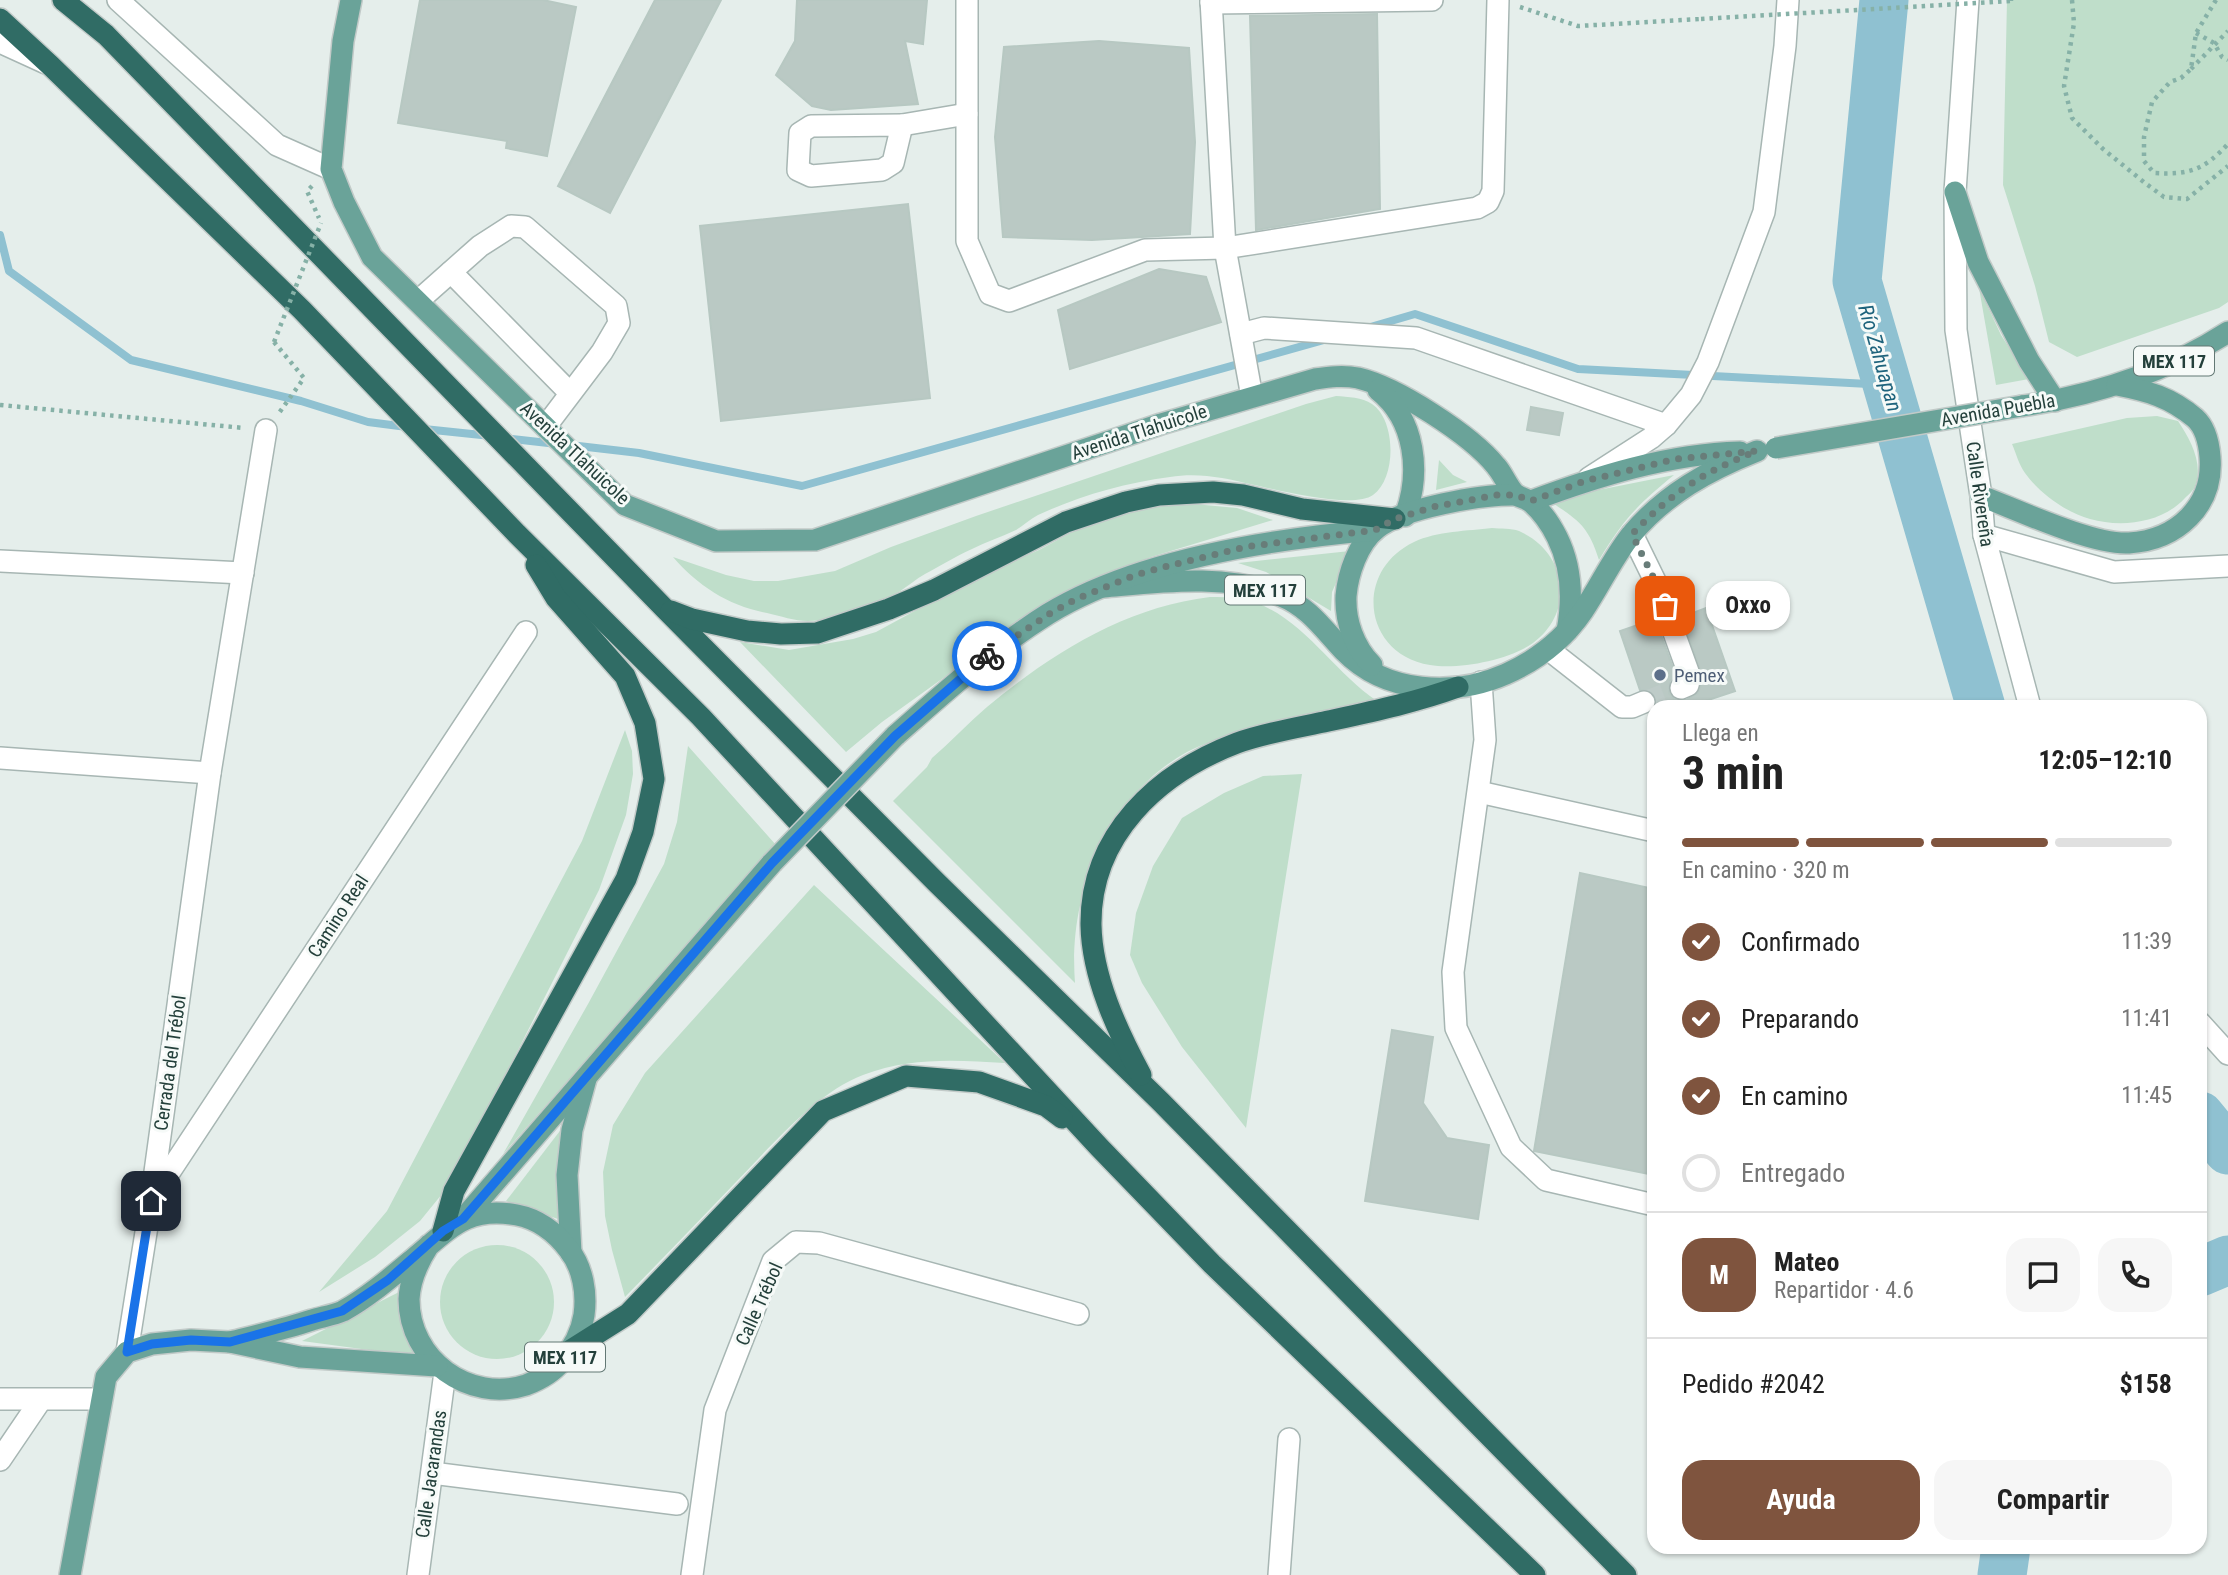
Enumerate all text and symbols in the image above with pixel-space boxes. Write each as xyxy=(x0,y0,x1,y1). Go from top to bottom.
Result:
water label: Río Zahuapan xyxy=(1853,302,1907,414)
road number: MEX 117 xyxy=(2134,346,2214,376)
street label: Avenida Puebla xyxy=(1939,389,2057,431)
street label: Avenida Tlahuicole xyxy=(516,396,635,510)
street label: Avenida Tlahuicole xyxy=(1068,399,1210,465)
street label: Calle Rivereña xyxy=(1961,440,1999,548)
road number: MEX 117 xyxy=(1225,576,1305,604)
pin xyxy=(1635,576,1695,636)
callout: Oxxo xyxy=(1707,582,1791,630)
icon: bag xyxy=(1646,587,1684,625)
text: Oxxo xyxy=(1725,592,1771,619)
courier xyxy=(952,621,1022,691)
icon: bike xyxy=(968,637,1006,675)
place label: Pemex xyxy=(1674,664,1725,687)
marker: Pemex xyxy=(1652,667,1668,683)
text: Llega en xyxy=(1682,720,1759,747)
text: 12:05–12:10 xyxy=(2038,745,2172,775)
text: 3 min xyxy=(1682,746,1784,800)
text: En camino · 320 m xyxy=(1682,857,1850,884)
street label: Camino Real xyxy=(303,870,373,962)
icon: check xyxy=(1682,923,1720,961)
text: Confirmado xyxy=(1741,927,1860,957)
text: 11:39 xyxy=(2121,928,2172,955)
street label: Cerrada del Trébol xyxy=(149,994,191,1132)
icon: check xyxy=(1682,1000,1720,1038)
text: Preparando xyxy=(1741,1004,1859,1034)
text: 11:41 xyxy=(2121,1005,2172,1032)
icon: check xyxy=(1682,1077,1720,1115)
text: En camino xyxy=(1741,1081,1848,1111)
text: 11:45 xyxy=(2121,1082,2172,1109)
text: Entregado xyxy=(1741,1158,1845,1188)
pin xyxy=(121,1171,181,1231)
icon: home xyxy=(132,1182,170,1220)
button: chat xyxy=(2006,1238,2080,1312)
button: phone xyxy=(2098,1238,2172,1312)
text: Mateo xyxy=(1774,1247,1839,1277)
street label: Calle Trébol xyxy=(731,1259,787,1349)
text: M xyxy=(1709,1260,1729,1290)
text: Repartidor · 4.6 xyxy=(1774,1277,1914,1304)
road number: MEX 117 xyxy=(525,1342,605,1372)
text: Pedido #2042 xyxy=(1682,1369,1825,1399)
text: $158 xyxy=(2119,1369,2172,1399)
street label: Calle Jacarandas xyxy=(411,1409,451,1539)
button: Ayuda xyxy=(1682,1460,1920,1540)
button: Compartir xyxy=(1934,1460,2172,1540)

